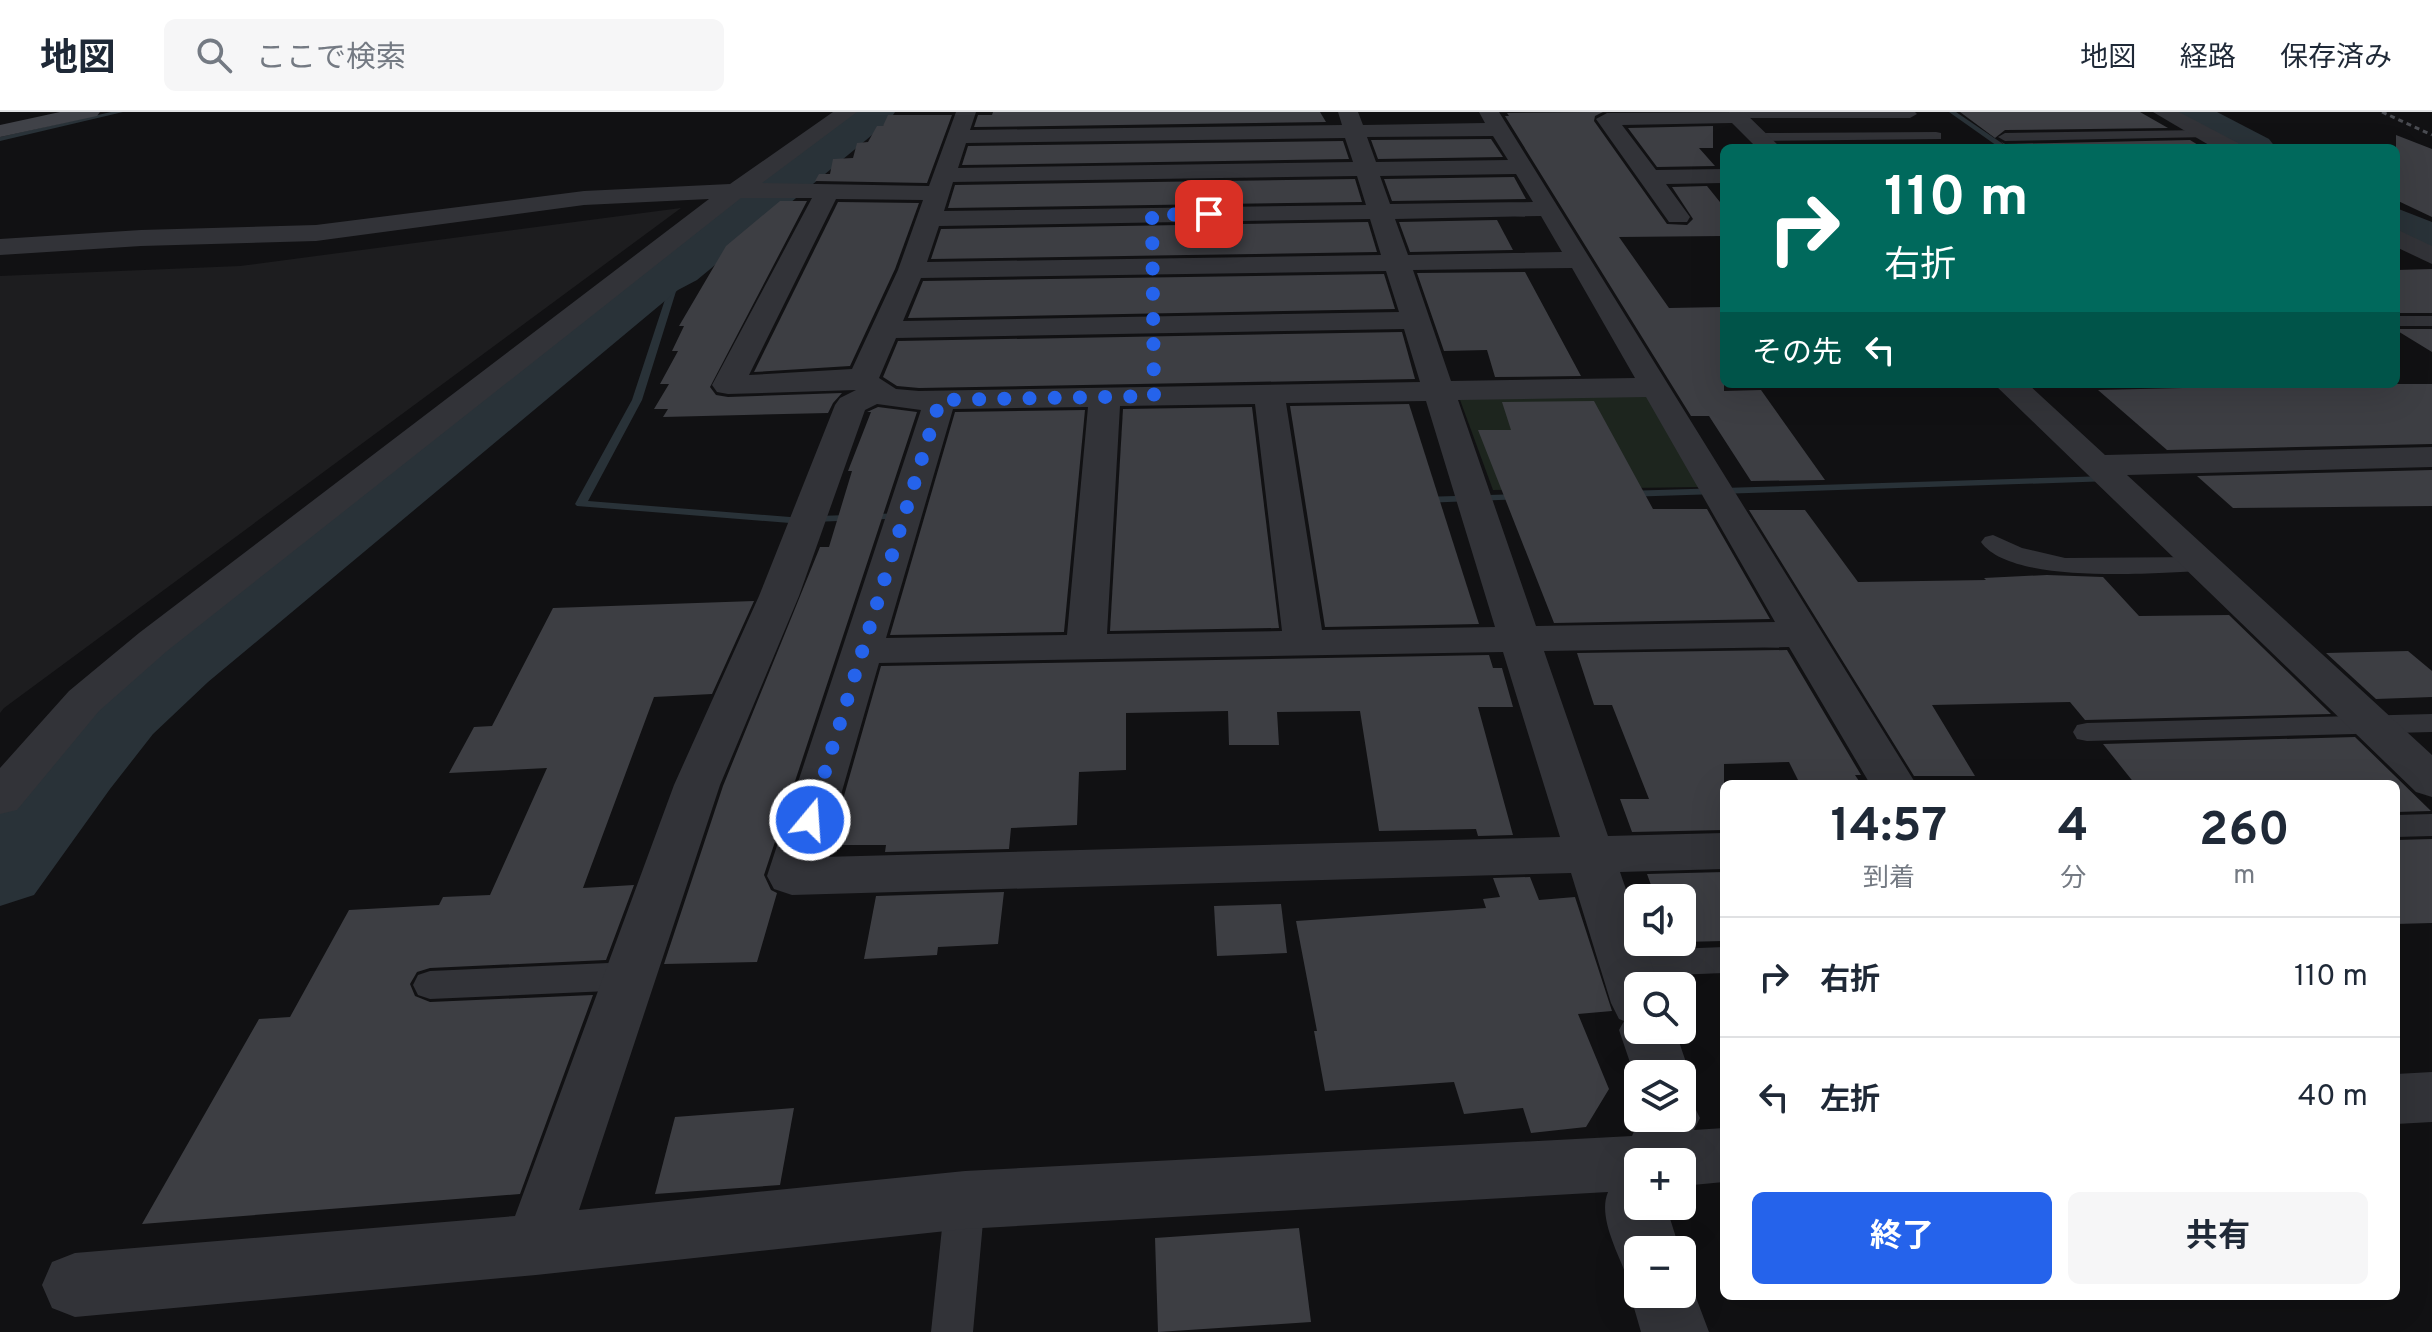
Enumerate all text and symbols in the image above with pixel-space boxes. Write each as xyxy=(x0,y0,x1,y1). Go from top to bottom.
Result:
search box xyxy=(164,19,724,91)
icon: search xyxy=(192,33,236,77)
text: 地図 xyxy=(40,36,116,85)
text: ここで検索 xyxy=(256,41,406,78)
text: 地図 xyxy=(2080,41,2136,77)
text: 経路 xyxy=(2180,41,2236,77)
text: 保存済み xyxy=(2280,41,2392,77)
text: 110 m xyxy=(1884,165,2029,235)
icon: right xyxy=(1752,176,1856,280)
pin xyxy=(1175,180,1243,248)
icon: arrive xyxy=(1187,192,1231,236)
text: 右折 xyxy=(1884,244,1956,290)
icon: left xyxy=(1858,328,1902,372)
text: その先 xyxy=(1752,336,1842,373)
position arrow xyxy=(768,778,852,862)
text: 14:57 xyxy=(1830,798,1947,858)
text: 4 xyxy=(2058,798,2089,858)
text: 260 xyxy=(2199,802,2290,862)
text: m xyxy=(2233,860,2255,893)
text: 到着 xyxy=(1863,863,1915,896)
text: 分 xyxy=(2060,863,2086,896)
map controls xyxy=(1624,884,1696,1308)
button: sound xyxy=(1624,884,1696,956)
icon: right xyxy=(1752,955,1796,999)
text: 110 m xyxy=(2294,959,2368,996)
text: 右折 xyxy=(1820,963,1880,1000)
button: search xyxy=(1624,972,1696,1044)
button: layers xyxy=(1624,1060,1696,1132)
icon: left xyxy=(1752,1075,1796,1119)
text: 40 m xyxy=(2298,1079,2368,1116)
text: 左折 xyxy=(1820,1083,1880,1120)
button: + xyxy=(1624,1148,1696,1220)
button: 終了 xyxy=(1752,1192,2052,1284)
button: 共有 xyxy=(2068,1192,2368,1284)
button: − xyxy=(1624,1236,1696,1308)

